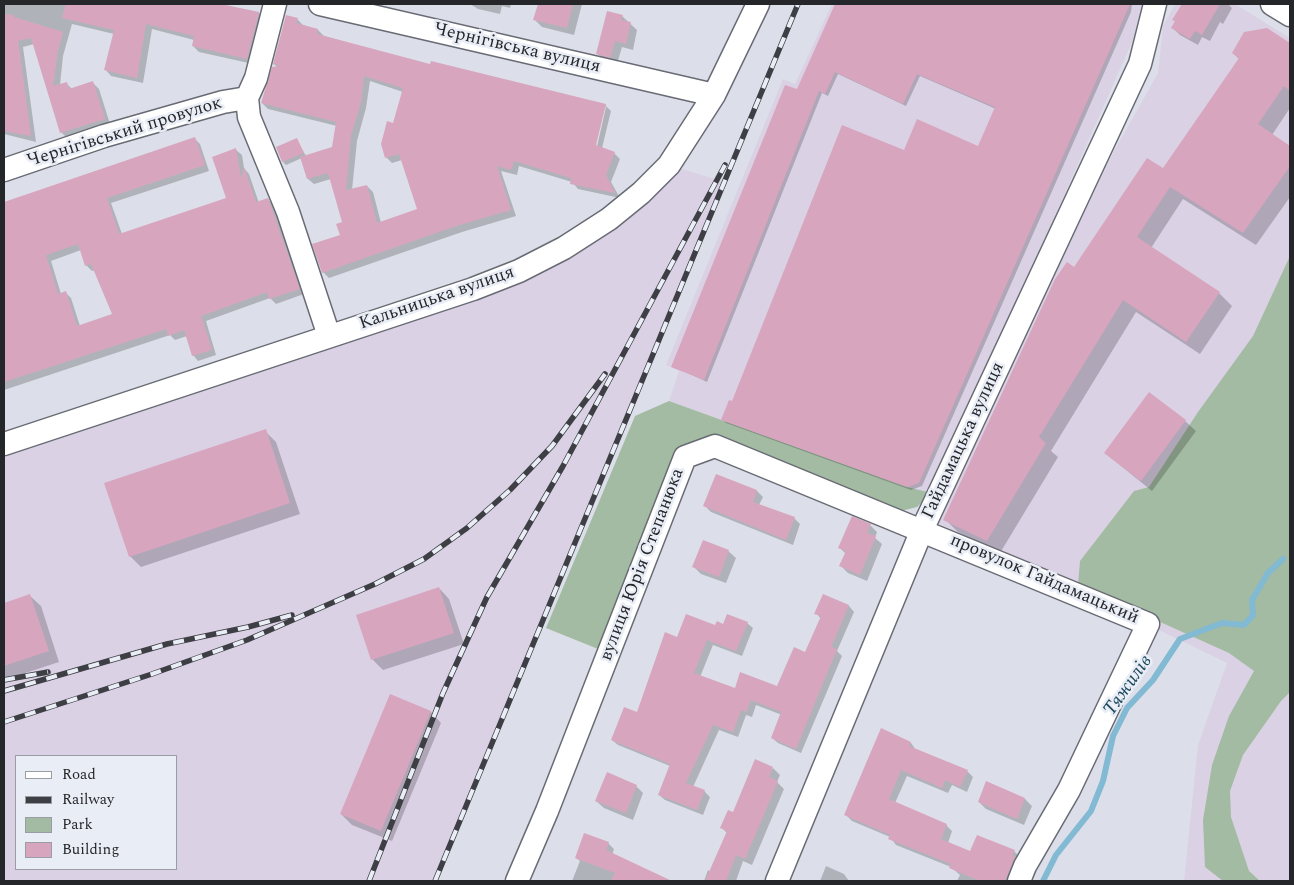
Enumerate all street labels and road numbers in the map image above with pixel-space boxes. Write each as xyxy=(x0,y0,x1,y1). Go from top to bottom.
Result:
street label: Чернігівська вулиця xyxy=(432,19,602,79)
street label: Чернігівський провулок xyxy=(25,93,225,173)
street label: Кальницька вулиця xyxy=(357,262,517,336)
street label: Гайдамацька вулиця xyxy=(918,359,1010,523)
street label: вулиця Юрія Степанюка xyxy=(596,466,690,664)
street label: провулок Гайдамацький xyxy=(946,530,1142,630)

